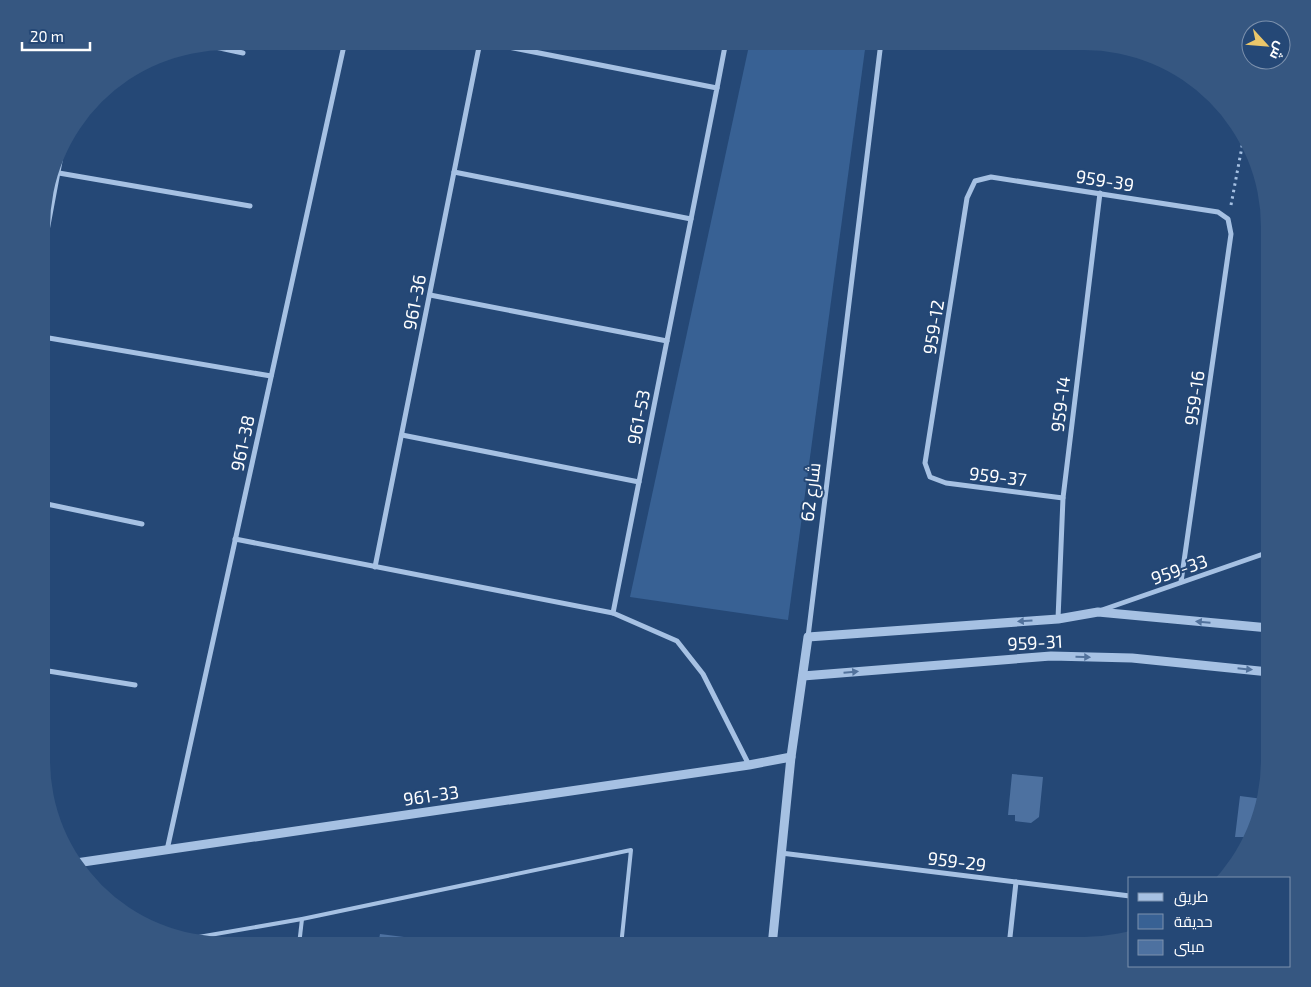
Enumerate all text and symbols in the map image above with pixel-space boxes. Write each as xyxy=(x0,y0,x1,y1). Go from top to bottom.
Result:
scale bar xyxy=(22,20,90,52)
north arrow xyxy=(1241,20,1291,70)
text: 20 m xyxy=(30,27,64,45)
text: ش xyxy=(1266,39,1290,63)
street label: 959-39 xyxy=(1074,165,1136,195)
street label: 961-36 xyxy=(398,272,430,332)
street label: 959-12 xyxy=(918,298,948,356)
street label: 959-16 xyxy=(1179,369,1209,427)
street label: 959-14 xyxy=(1046,375,1074,433)
street label: 961-53 xyxy=(622,388,654,446)
street label: 961-38 xyxy=(225,413,259,473)
street label: شارع 62 xyxy=(795,461,827,523)
street label: 959-37 xyxy=(968,462,1028,490)
street label: 959-33 xyxy=(1148,549,1210,589)
one-way arrow xyxy=(1016,618,1032,626)
one-way arrow xyxy=(1195,618,1211,626)
street label: 959-31 xyxy=(1007,630,1063,654)
one-way arrow xyxy=(1076,653,1092,661)
one-way arrow xyxy=(1237,666,1253,674)
one-way arrow xyxy=(844,668,860,676)
street label: 961-33 xyxy=(402,780,460,810)
street label: 959-29 xyxy=(927,847,987,875)
legend xyxy=(1128,877,1291,967)
text: طريق xyxy=(1174,887,1208,907)
text: حديقة xyxy=(1174,912,1213,930)
text: مبنى xyxy=(1174,937,1205,957)

